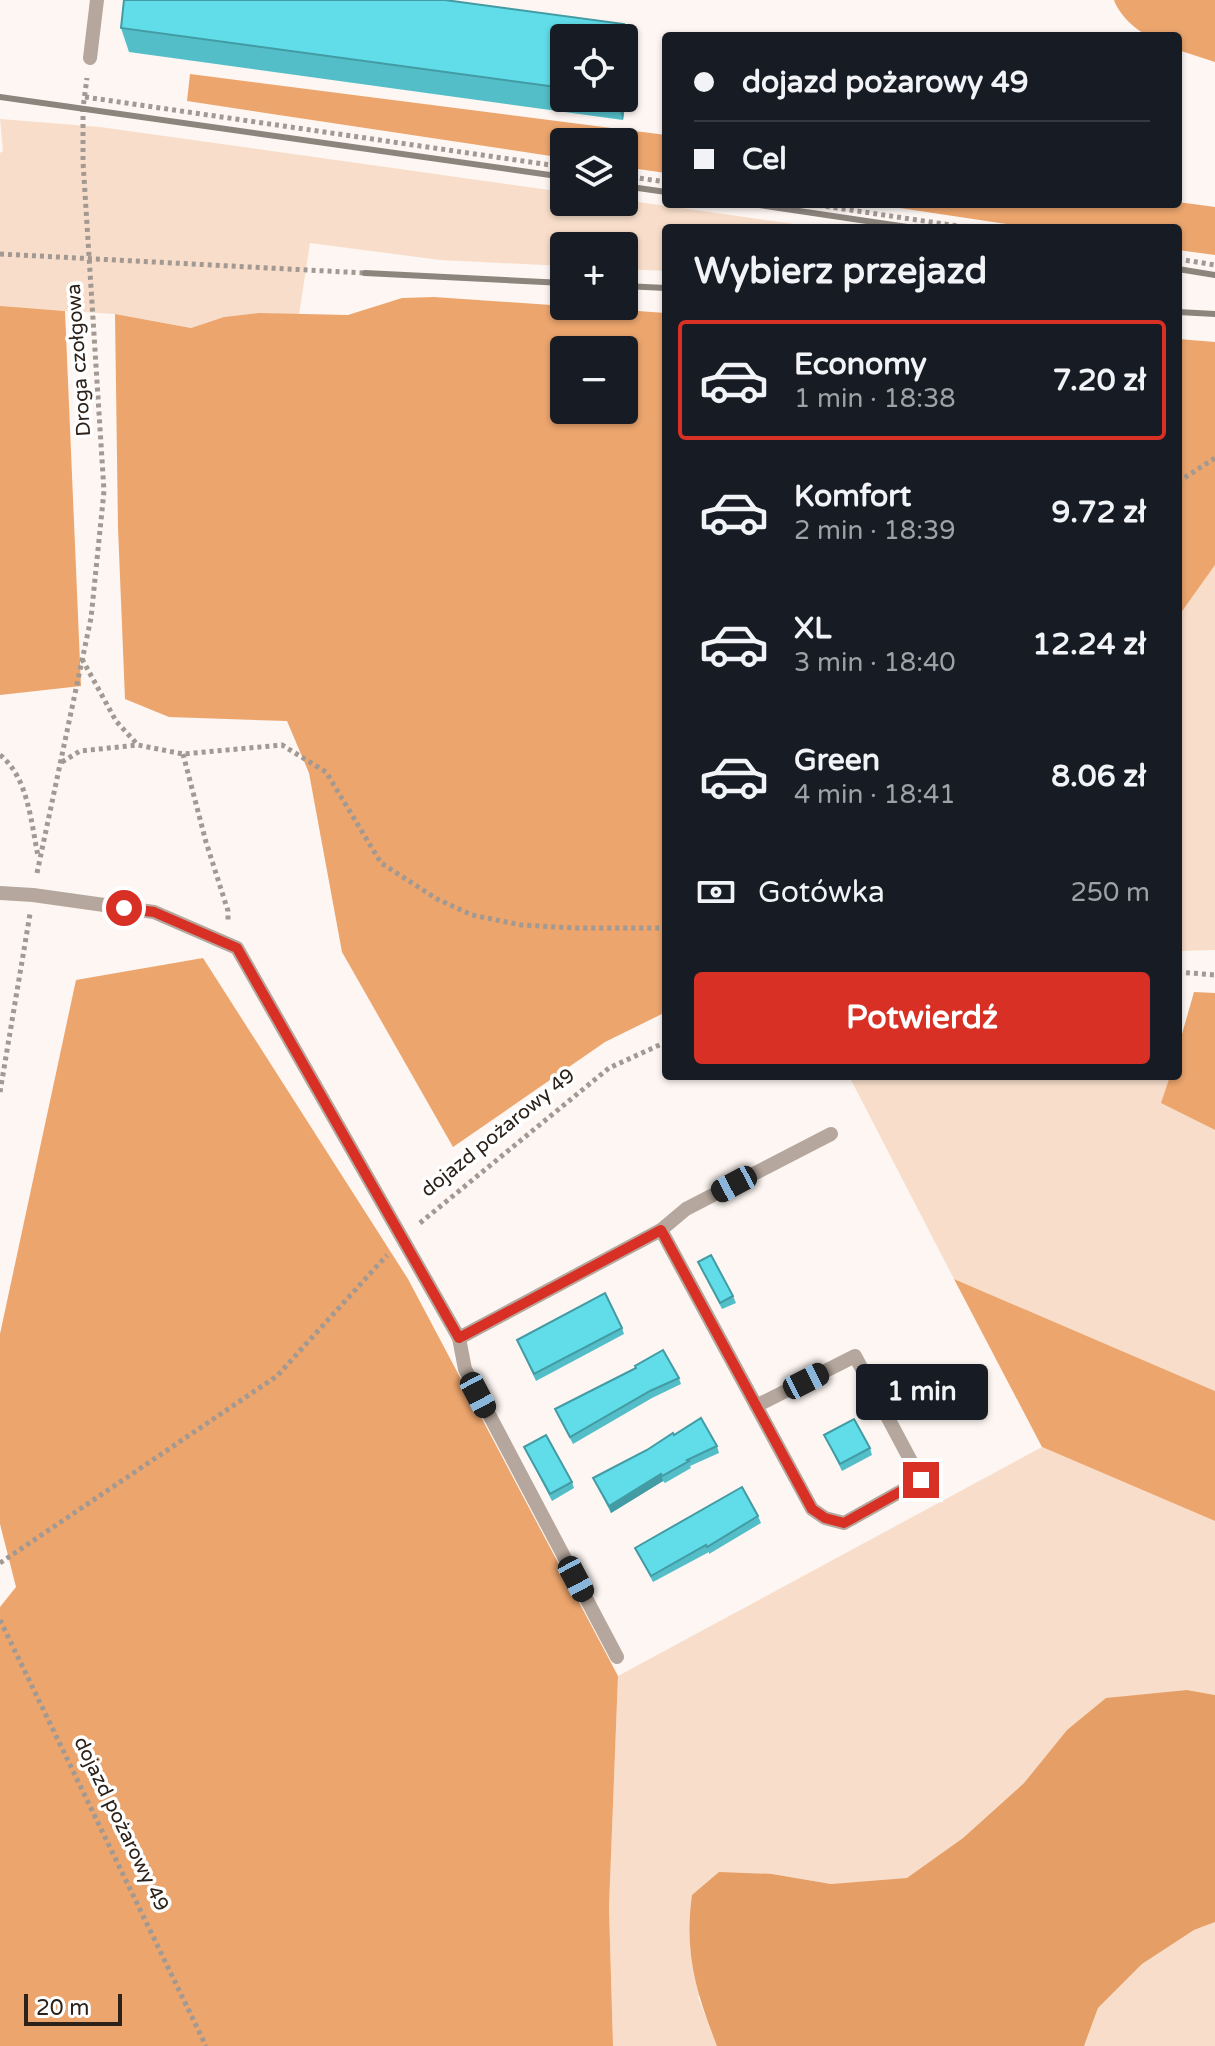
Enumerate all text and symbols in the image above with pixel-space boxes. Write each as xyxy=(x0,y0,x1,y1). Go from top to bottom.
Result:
map controls xyxy=(550,24,638,424)
button: locate xyxy=(550,24,638,112)
text: dojazd pożarowy 49 xyxy=(742,64,1029,101)
button: layers xyxy=(550,128,638,216)
text: Cel xyxy=(742,141,787,178)
button: + xyxy=(550,232,638,320)
text: Wybierz przejazd xyxy=(694,250,987,293)
street label: Droga czołgowa xyxy=(62,283,96,437)
button: − xyxy=(550,336,638,424)
icon: car xyxy=(698,344,770,416)
text: Economy xyxy=(794,346,927,383)
text: 7.20 zł xyxy=(1053,362,1146,399)
text: 1 min · 18:38 xyxy=(794,383,956,414)
icon: car xyxy=(698,476,770,548)
text: Komfort xyxy=(794,478,911,515)
text: 9.72 zł xyxy=(1051,494,1146,531)
text: 2 min · 18:39 xyxy=(794,515,956,546)
icon: car xyxy=(698,608,770,680)
text: XL xyxy=(794,610,831,647)
text: 12.24 zł xyxy=(1032,626,1146,663)
text: 3 min · 18:40 xyxy=(794,647,956,678)
icon: car xyxy=(698,740,770,812)
text: Green xyxy=(794,742,880,779)
text: 8.06 zł xyxy=(1051,758,1146,795)
text: 4 min · 18:41 xyxy=(794,779,956,810)
icon: cash xyxy=(694,870,738,914)
text: Gotówka xyxy=(758,874,885,911)
text: 250 m xyxy=(1070,877,1150,908)
route start xyxy=(106,890,142,926)
button: Potwierdź xyxy=(694,972,1150,1064)
street label: dojazd pożarowy 49 xyxy=(416,1064,580,1202)
car xyxy=(707,1162,761,1206)
car xyxy=(779,1359,833,1403)
callout: 1 min xyxy=(855,1364,987,1420)
car xyxy=(456,1368,500,1422)
text: 1 min xyxy=(887,1376,957,1407)
route end xyxy=(903,1462,939,1498)
car xyxy=(554,1552,598,1606)
street label: dojazd pożarowy 49 xyxy=(68,1733,174,1915)
scale bar xyxy=(24,1990,122,2026)
text: 20 m xyxy=(36,1995,90,2021)

